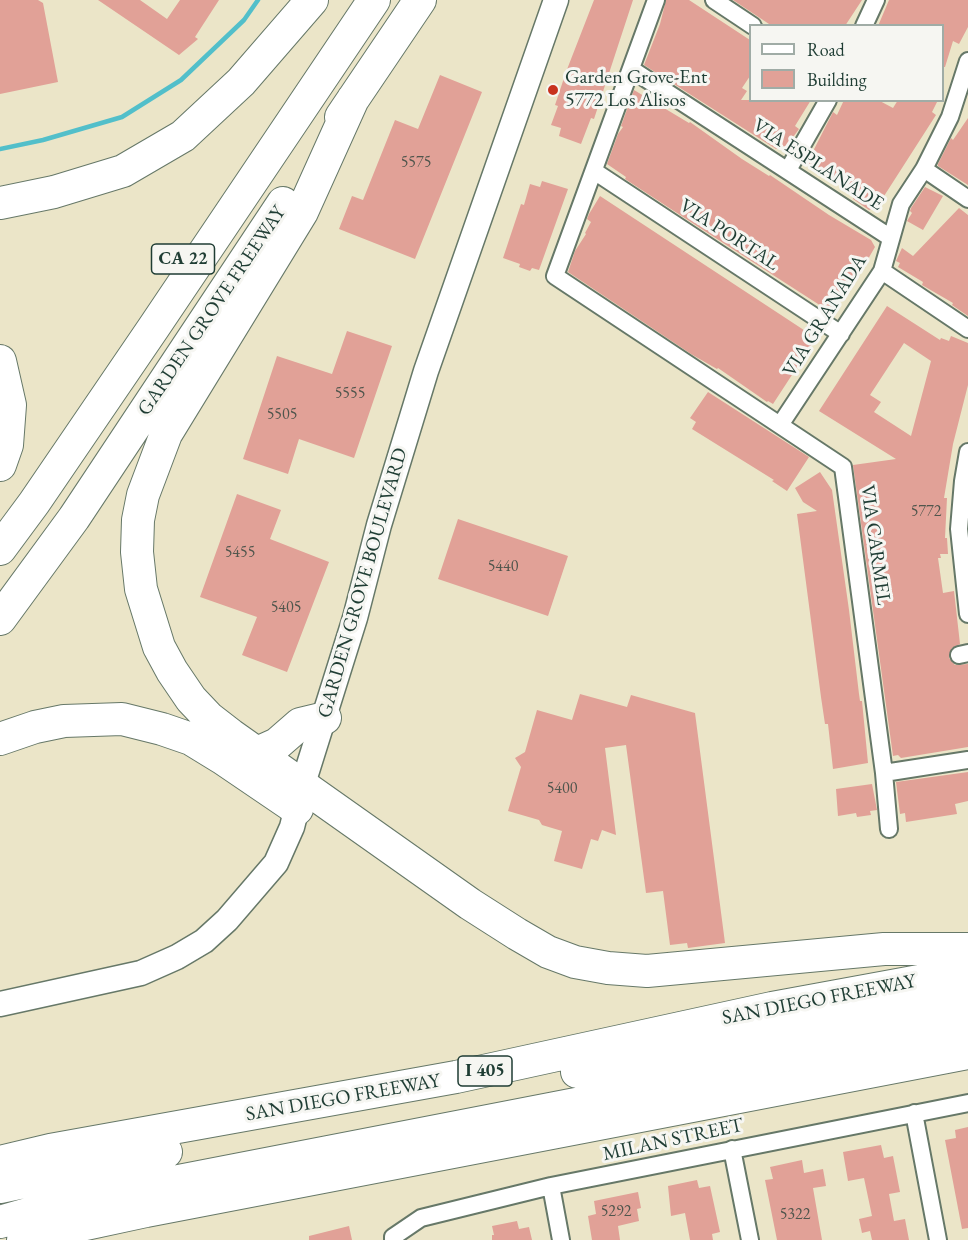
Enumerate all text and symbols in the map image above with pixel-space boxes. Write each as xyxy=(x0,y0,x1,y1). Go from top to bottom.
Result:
legend xyxy=(749,24,944,102)
text: Road xyxy=(807,38,845,61)
place label: Garden Grove-Ent 5772 Los Alisos xyxy=(565,66,707,113)
text: Building xyxy=(807,68,867,91)
marker: Garden Grove-Ent 5772 Los Alisos xyxy=(546,83,560,97)
street label: VIA ESPLANADE xyxy=(748,114,888,216)
house number: 5575 xyxy=(401,153,431,173)
street label: VIA PORTAL xyxy=(675,194,783,276)
street label: GARDEN GROVE FREEWAY xyxy=(133,202,291,420)
road number: CA 22 xyxy=(152,244,214,274)
street label: VIA GRANADA xyxy=(778,250,872,382)
house number: 5555 xyxy=(335,384,365,404)
house number: 5505 xyxy=(267,405,297,425)
street label: GARDEN GROVE BOULEVARD xyxy=(313,445,413,721)
street label: VIA CARMEL xyxy=(855,483,895,607)
house number: 5772 xyxy=(911,502,941,522)
house number: 5455 xyxy=(225,543,255,563)
house number: 5440 xyxy=(488,557,518,577)
house number: 5405 xyxy=(271,598,301,618)
house number: 5400 xyxy=(547,779,577,799)
street label: SAN DIEGO FREEWAY xyxy=(720,969,918,1031)
road number: I 405 xyxy=(458,1056,512,1086)
street label: SAN DIEGO FREEWAY xyxy=(244,1069,442,1127)
street label: MILAN STREET xyxy=(601,1113,745,1167)
house number: 5292 xyxy=(601,1202,631,1222)
house number: 5322 xyxy=(780,1205,810,1225)

